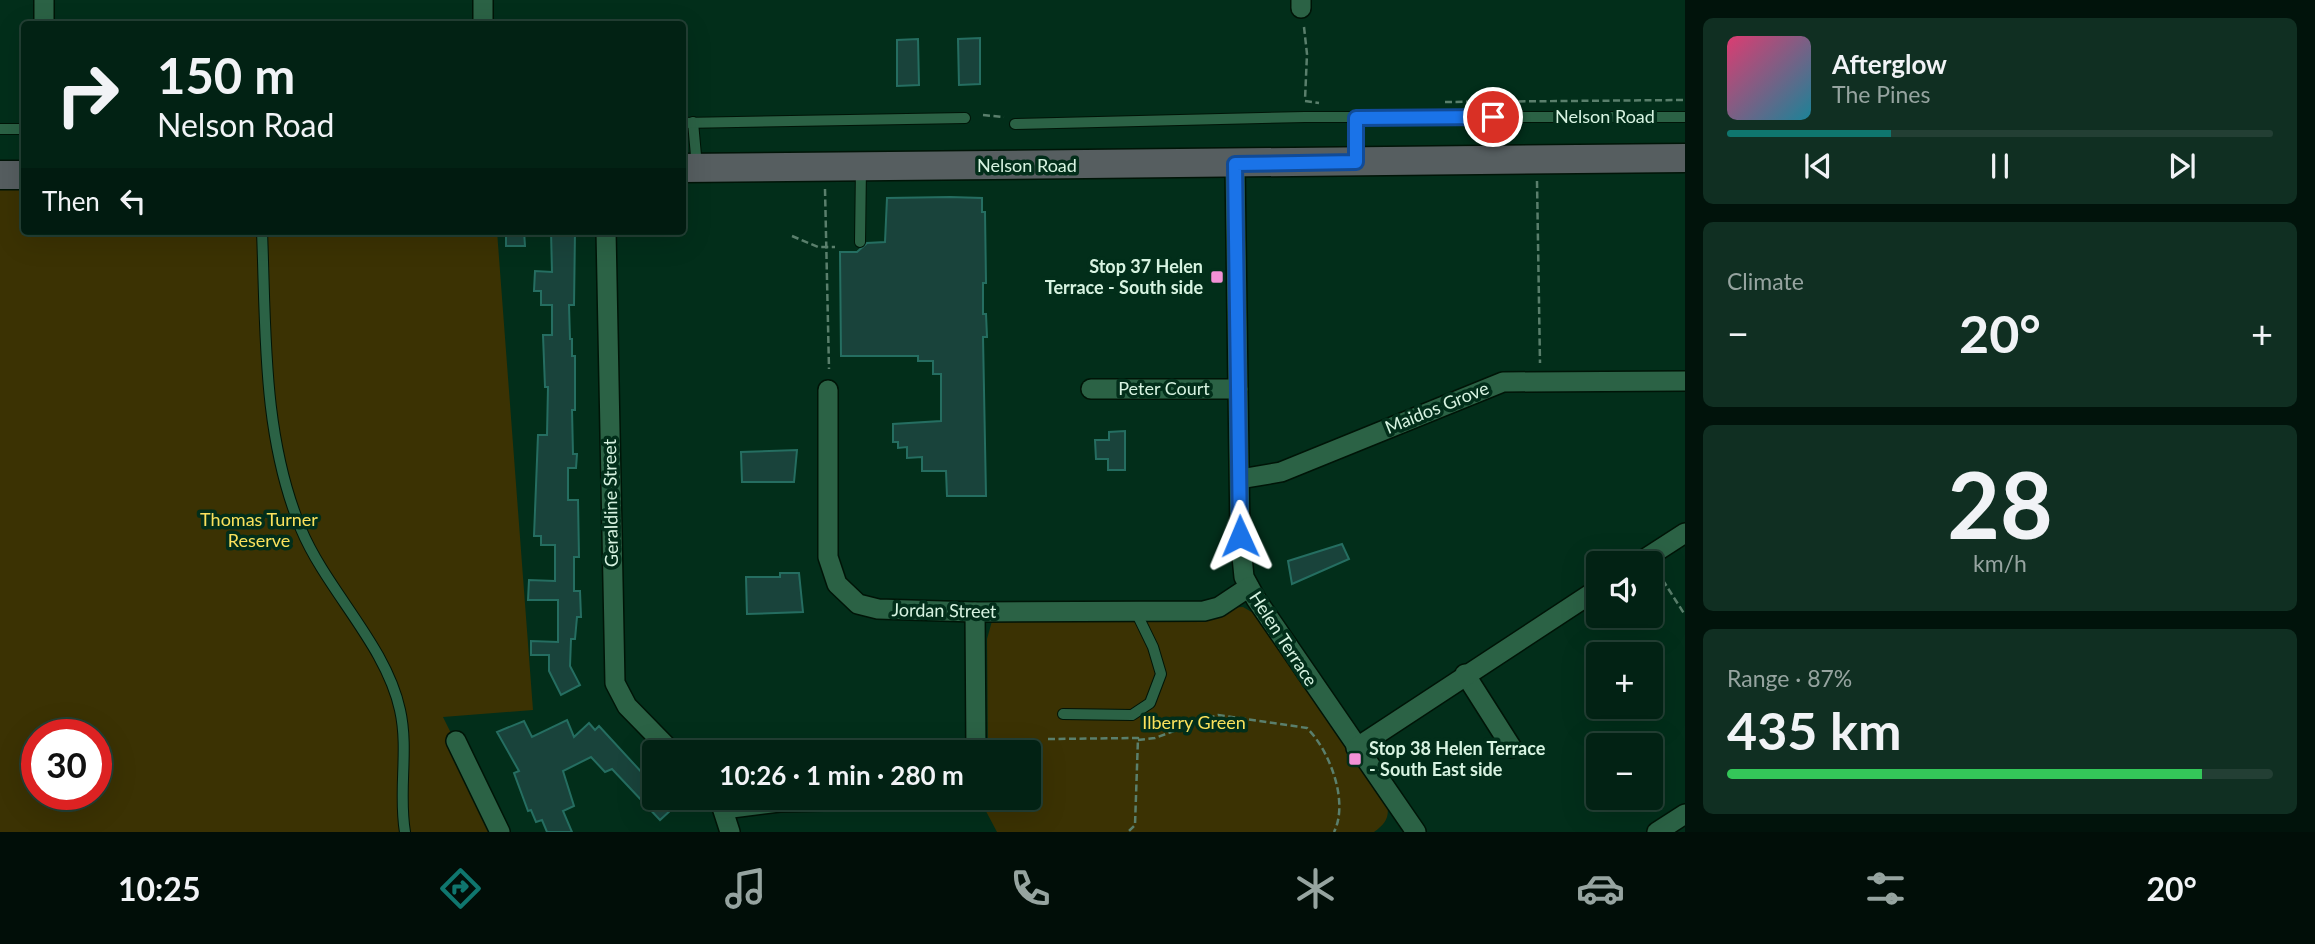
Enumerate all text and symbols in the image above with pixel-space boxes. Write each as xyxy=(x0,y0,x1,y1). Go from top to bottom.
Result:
text: 150 m xyxy=(157,46,295,104)
text: Afterglow xyxy=(1832,48,1947,80)
icon: right xyxy=(42,49,133,140)
text: The Pines xyxy=(1832,80,1930,108)
pin xyxy=(1463,87,1523,147)
icon: arrive xyxy=(1474,98,1512,136)
text: Nelson Road xyxy=(157,105,334,144)
street label: Nelson Road xyxy=(1555,105,1655,127)
icon: previous xyxy=(1799,147,1837,185)
icon: pause xyxy=(1981,147,2019,185)
icon: next xyxy=(2163,147,2201,185)
street label: Nelson Road xyxy=(977,154,1077,176)
icon: left xyxy=(114,182,152,220)
text: Then xyxy=(42,185,100,217)
place label: Stop 37 Helen Terrace - South side xyxy=(1045,255,1203,298)
text: Climate xyxy=(1727,267,1804,295)
marker: Stop 37 Helen Terrace - South side xyxy=(1209,269,1225,285)
text: 20° xyxy=(1959,302,2041,364)
text: − xyxy=(1727,310,1749,356)
text: + xyxy=(2251,310,2273,356)
street label: Maidos Grove xyxy=(1381,376,1492,438)
street label: Peter Court xyxy=(1118,377,1210,399)
street label: Geraldine Street xyxy=(598,438,622,567)
text: 28 xyxy=(1947,449,2053,558)
position arrow xyxy=(1203,499,1277,573)
park label: Thomas Turner Reserve xyxy=(200,508,318,551)
text: km/h xyxy=(1973,549,2027,577)
map controls xyxy=(1586,551,1663,810)
button: sound xyxy=(1586,551,1663,628)
street label: Helen Terrace xyxy=(1245,587,1323,690)
street label: Jordan Street xyxy=(891,598,997,622)
button: + xyxy=(1586,642,1663,719)
text: Range · 87% xyxy=(1727,664,1852,692)
text: 435 km xyxy=(1727,699,1901,761)
park label: Ilberry Green xyxy=(1142,711,1246,733)
speed limit sign: 30 xyxy=(21,719,112,810)
button: − xyxy=(1586,733,1663,810)
place label: Stop 38 Helen Terrace - South East side xyxy=(1369,737,1546,780)
marker: Stop 38 Helen Terrace - South East side xyxy=(1347,751,1363,767)
text: 10:26 · 1 min · 280 m xyxy=(719,759,964,791)
icon: directions xyxy=(436,864,485,913)
icon: music xyxy=(721,864,770,913)
icon: phone xyxy=(1006,864,1055,913)
icon: climate xyxy=(1291,864,1340,913)
icon: car xyxy=(1576,864,1625,913)
icon: filters xyxy=(1861,864,1910,913)
text: 10:25 xyxy=(118,869,200,908)
text: 20° xyxy=(2146,869,2197,908)

